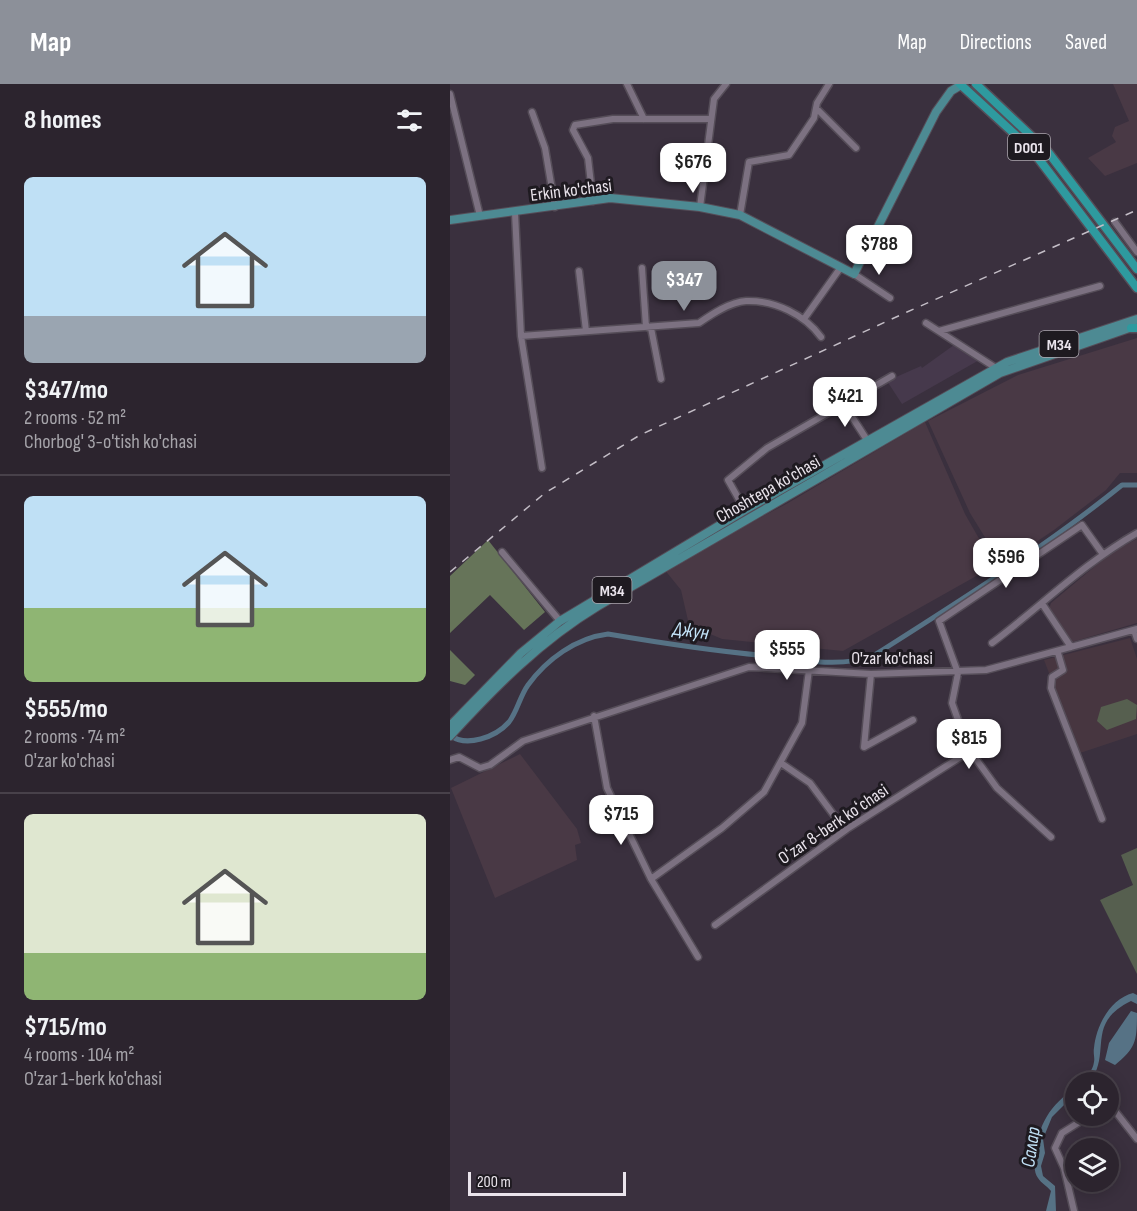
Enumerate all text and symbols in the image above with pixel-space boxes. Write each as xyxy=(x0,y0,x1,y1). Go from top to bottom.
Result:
text: Map xyxy=(30,26,71,59)
text: Map xyxy=(897,30,927,55)
text: Directions xyxy=(960,30,1032,55)
text: Saved xyxy=(1065,30,1107,55)
icon: filters xyxy=(393,104,426,137)
text: 8 homes xyxy=(24,105,102,136)
road number: D001 xyxy=(1008,134,1050,160)
pin: $676 xyxy=(657,143,729,194)
text: $676 xyxy=(674,150,712,174)
street label: Erkin ko'chasi xyxy=(529,175,613,206)
icon: home xyxy=(171,216,279,324)
pin: $788 xyxy=(843,225,915,276)
text: $788 xyxy=(860,232,898,256)
pin: $347 xyxy=(648,261,720,312)
text: $347 xyxy=(666,268,703,292)
road number: M34 xyxy=(1040,331,1078,357)
text: $347/mo xyxy=(24,375,108,406)
pin: $421 xyxy=(809,377,881,428)
text: $421 xyxy=(827,384,863,408)
text: 2 rooms · 52 m² xyxy=(24,406,126,430)
text: Chorbog' 3-o'tish ko'chasi xyxy=(24,430,197,454)
street label: Choshtepa ko'chasi xyxy=(713,451,824,528)
icon: home xyxy=(171,535,279,643)
pin: $596 xyxy=(970,538,1042,589)
text: $596 xyxy=(987,545,1025,569)
road number: M34 xyxy=(592,577,632,603)
water label: Джун xyxy=(670,616,711,645)
pin: $555 xyxy=(751,630,823,681)
text: $555 xyxy=(769,637,805,661)
street label: O'zar ko'chasi xyxy=(851,648,933,669)
text: $555/mo xyxy=(24,694,108,725)
pin: $815 xyxy=(933,719,1005,770)
text: 2 rooms · 74 m² xyxy=(24,725,125,749)
text: $815 xyxy=(951,726,987,750)
text: O'zar ko'chasi xyxy=(24,749,115,773)
street label: Oʻzar 8-berk koʻchasi xyxy=(774,780,892,869)
pin: $715 xyxy=(585,795,657,846)
text: $715 xyxy=(603,802,639,826)
icon: home xyxy=(171,853,279,961)
text: $715/mo xyxy=(24,1012,107,1043)
text: 4 rooms · 104 m² xyxy=(24,1043,134,1067)
text: O'zar 1-berk ko'chasi xyxy=(24,1067,162,1091)
map controls xyxy=(1065,1072,1119,1192)
button: locate xyxy=(1065,1072,1119,1126)
water label: Салар xyxy=(1016,1125,1046,1169)
button: layers xyxy=(1065,1138,1119,1192)
scale bar xyxy=(468,1169,626,1196)
text: 200 m xyxy=(477,1173,511,1192)

